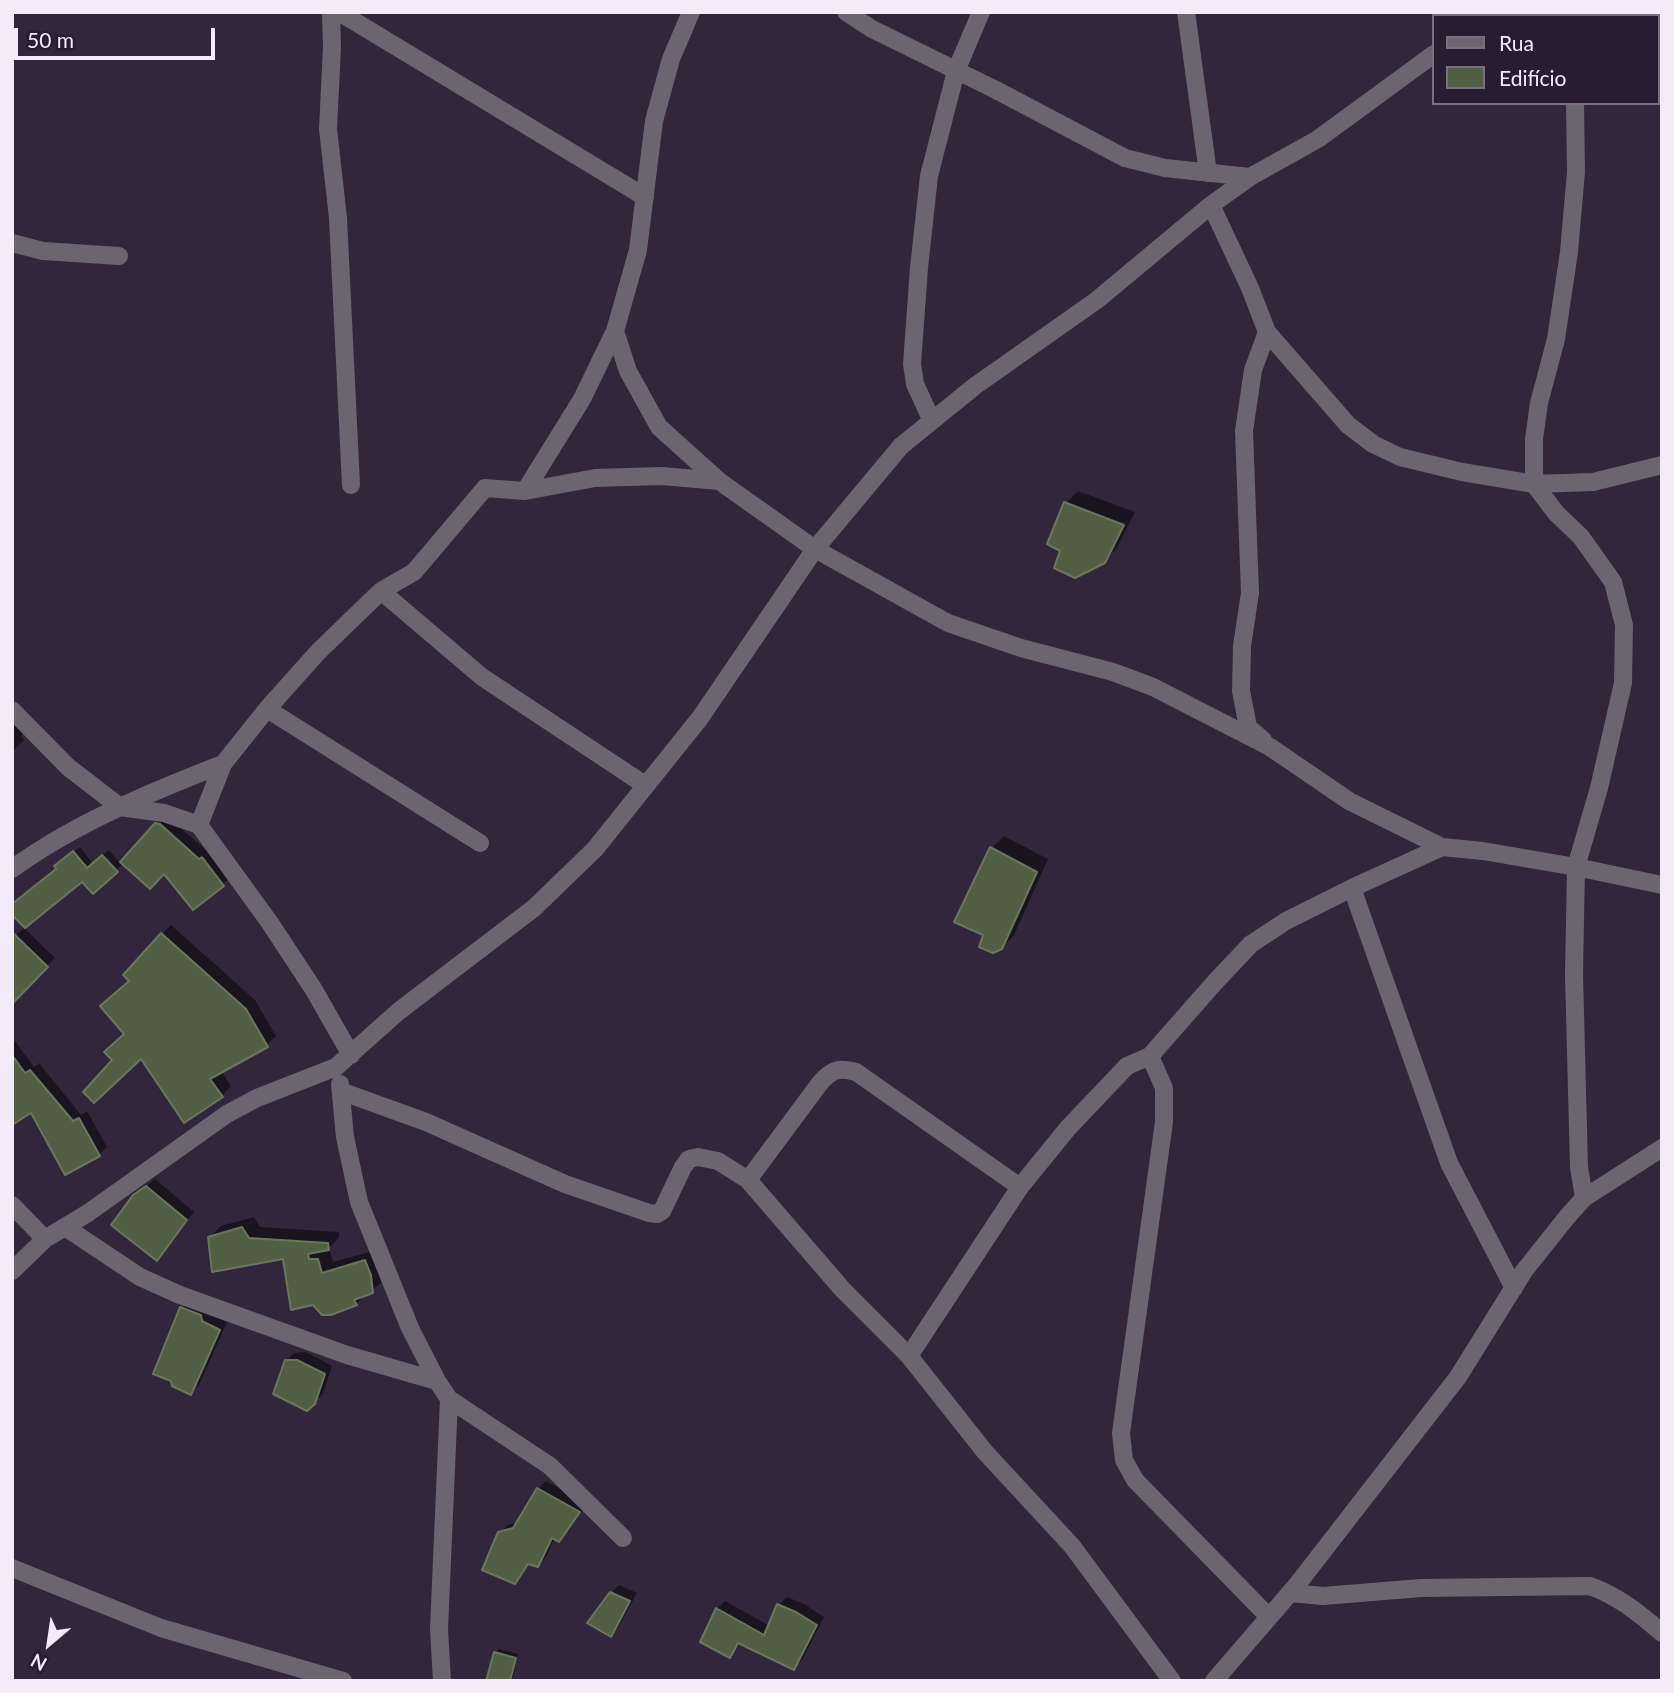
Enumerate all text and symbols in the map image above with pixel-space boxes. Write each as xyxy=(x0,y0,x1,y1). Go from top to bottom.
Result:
scale bar xyxy=(18,14,219,58)
legend xyxy=(1432,14,1660,105)
text: 50 m xyxy=(27,27,74,52)
text: Rua xyxy=(1499,30,1534,55)
text: Edifício xyxy=(1499,65,1566,90)
north arrow xyxy=(14,1609,84,1679)
text: N xyxy=(27,1649,51,1676)

